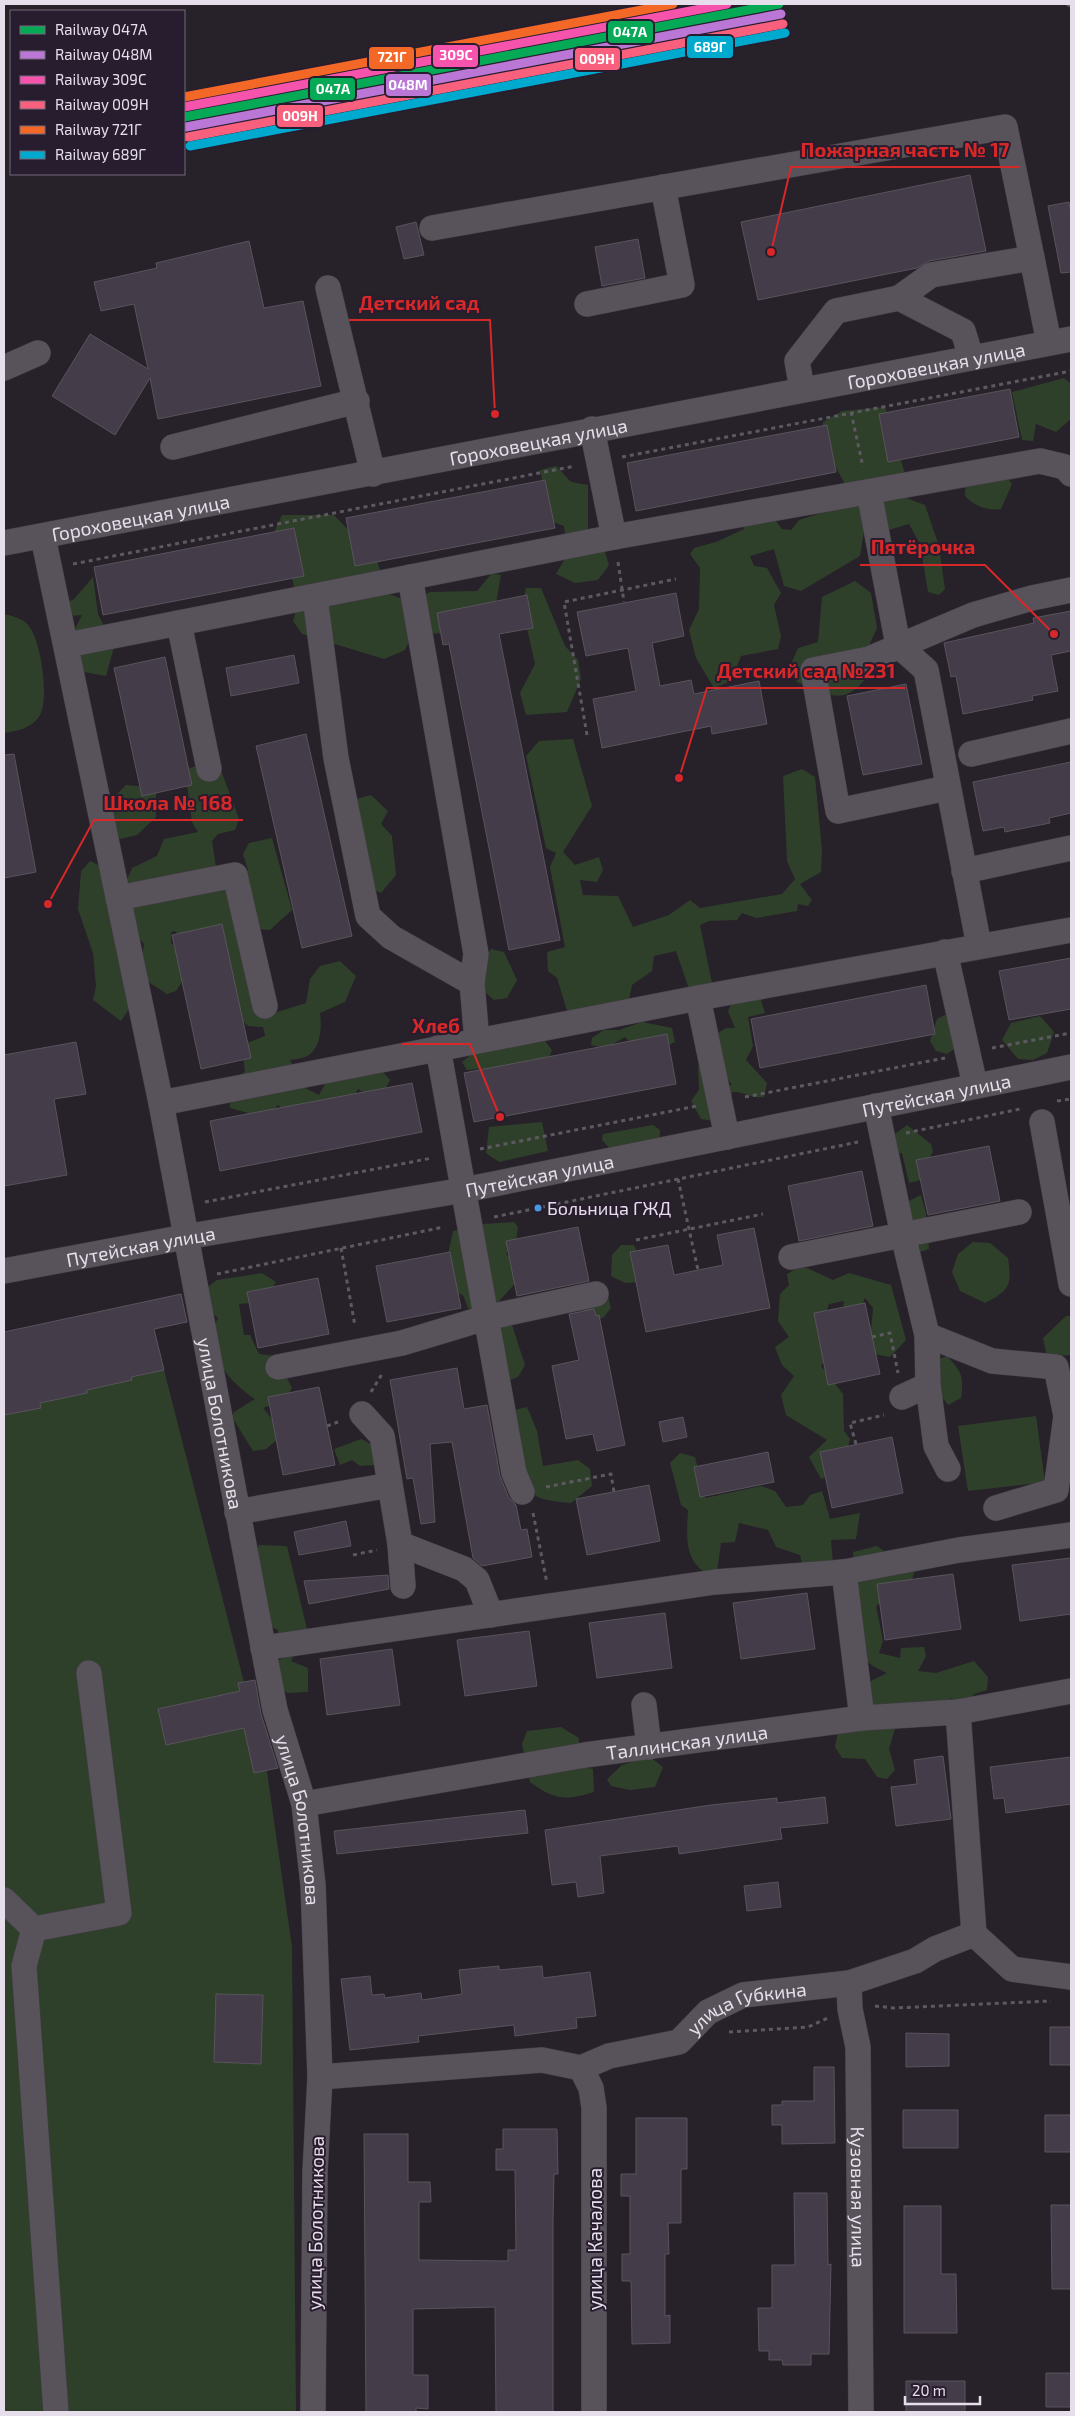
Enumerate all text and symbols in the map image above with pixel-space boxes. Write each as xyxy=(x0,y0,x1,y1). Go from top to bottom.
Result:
legend xyxy=(10,10,185,175)
text: Railway 047А xyxy=(55,20,148,38)
line badge: 047А xyxy=(607,20,654,44)
text: 047А xyxy=(613,23,648,40)
line badge: 689Г xyxy=(686,35,734,59)
text: 689Г xyxy=(694,38,727,55)
line badge: 309С xyxy=(432,44,479,68)
text: Railway 048М xyxy=(55,45,153,63)
line badge: 721Г xyxy=(368,46,415,70)
text: 309С xyxy=(439,46,473,63)
line badge: 009Н xyxy=(574,47,621,71)
text: 721Г xyxy=(377,48,407,65)
text: 009Н xyxy=(579,50,615,67)
text: Railway 309С xyxy=(55,70,147,88)
line badge: 048М xyxy=(385,73,432,97)
text: 048М xyxy=(388,76,428,93)
line badge: 047А xyxy=(309,77,356,101)
text: 047А xyxy=(316,80,351,97)
text: Railway 009Н xyxy=(55,95,149,113)
line badge: 009Н xyxy=(276,104,324,128)
text: 009Н xyxy=(282,107,318,124)
text: Railway 721Г xyxy=(55,120,142,138)
callout: Пожарная часть № 17 xyxy=(791,132,1020,167)
text: Пожарная часть № 17 xyxy=(801,137,1010,161)
text: Railway 689Г xyxy=(55,145,146,163)
callout: Детский сад xyxy=(349,285,490,320)
text: Детский сад xyxy=(359,290,480,314)
street label: Гороховецкая улица xyxy=(845,337,1027,393)
street label: Гороховецкая улица xyxy=(447,413,629,469)
street label: Гороховецкая улица xyxy=(50,489,231,545)
callout: Пятёрочка xyxy=(860,530,985,565)
text: Пятёрочка xyxy=(871,534,975,558)
callout: Детский сад №231 xyxy=(707,653,905,688)
text: Детский сад №231 xyxy=(717,658,895,682)
callout: Школа № 168 xyxy=(94,785,243,820)
text: Школа № 168 xyxy=(103,790,233,814)
callout: Хлеб xyxy=(402,1009,470,1044)
text: Хлеб xyxy=(412,1013,460,1037)
street label: Путейская улица xyxy=(860,1068,1013,1121)
street label: Путейская улица xyxy=(463,1148,616,1201)
place label: Больница ГЖД xyxy=(547,1197,671,1219)
marker: Больница ГЖД xyxy=(533,1203,543,1213)
street label: Путейская улица xyxy=(64,1221,217,1271)
street label: улица Болотникова xyxy=(193,1335,249,1511)
street label: Таллинская улица xyxy=(605,1719,769,1764)
street label: улица Болотникова xyxy=(271,1731,325,1906)
street label: улица Губкина xyxy=(681,1976,808,2040)
street label: Кузовная улица xyxy=(846,2126,871,2268)
street label: улица Болотникова xyxy=(302,2136,329,2310)
street label: улица Качалова xyxy=(583,2168,607,2310)
scale bar xyxy=(905,2374,980,2406)
text: 20 m xyxy=(912,2381,946,2399)

